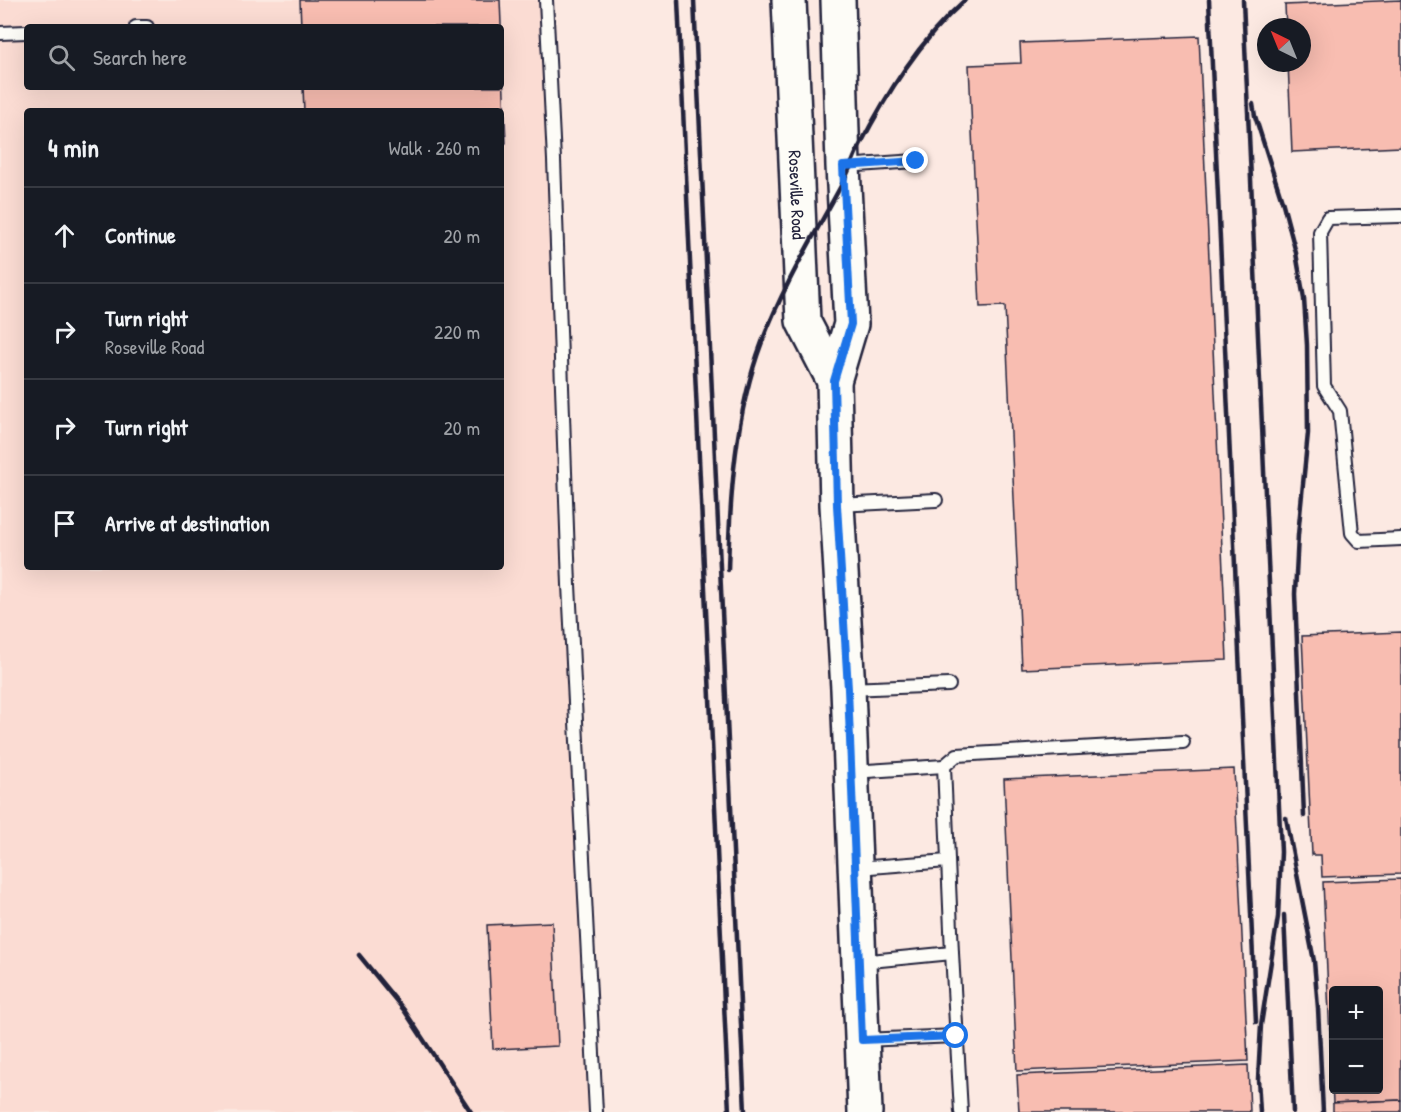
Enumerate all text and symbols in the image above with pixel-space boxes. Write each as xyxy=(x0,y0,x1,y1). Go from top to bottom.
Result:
north arrow xyxy=(1257,18,1311,72)
search box xyxy=(24,24,504,90)
icon: search xyxy=(45,41,78,74)
text: Search here xyxy=(93,42,187,72)
text: 4 min xyxy=(48,130,99,165)
text: Walk · 260 m xyxy=(389,134,480,161)
route end xyxy=(902,147,928,173)
street label: Roseville Road xyxy=(783,150,812,240)
icon: ahead xyxy=(48,219,81,252)
text: Continue xyxy=(105,220,176,250)
text: 20 m xyxy=(443,222,480,249)
text: Turn right xyxy=(105,303,188,333)
icon: right xyxy=(48,315,81,348)
text: 220 m xyxy=(434,318,480,345)
text: Roseville Road xyxy=(105,333,204,360)
icon: right xyxy=(48,411,81,444)
text: Turn right xyxy=(105,412,188,442)
text: 20 m xyxy=(443,414,480,441)
icon: arrive xyxy=(48,507,81,540)
text: Arrive at destination xyxy=(105,508,270,538)
map controls xyxy=(1329,986,1383,1094)
button: + xyxy=(1329,986,1383,1040)
route start xyxy=(942,1022,968,1048)
button: − xyxy=(1329,1040,1383,1094)

